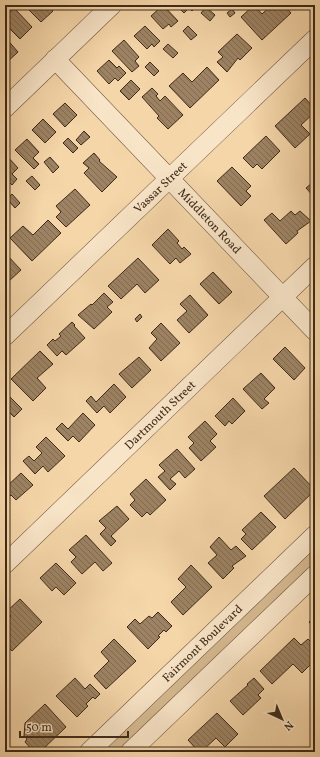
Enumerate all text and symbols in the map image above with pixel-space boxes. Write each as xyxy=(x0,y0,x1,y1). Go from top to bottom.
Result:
street label: Vassar Street xyxy=(131,159,191,217)
street label: Middleton Road xyxy=(174,185,244,258)
street label: Dartmouth Street xyxy=(122,378,200,454)
street label: Fairmont Boulevard xyxy=(159,602,247,686)
north arrow xyxy=(262,699,302,739)
scale bar xyxy=(20,713,128,739)
text: N xyxy=(280,717,296,733)
text: 50 m xyxy=(26,720,52,736)

